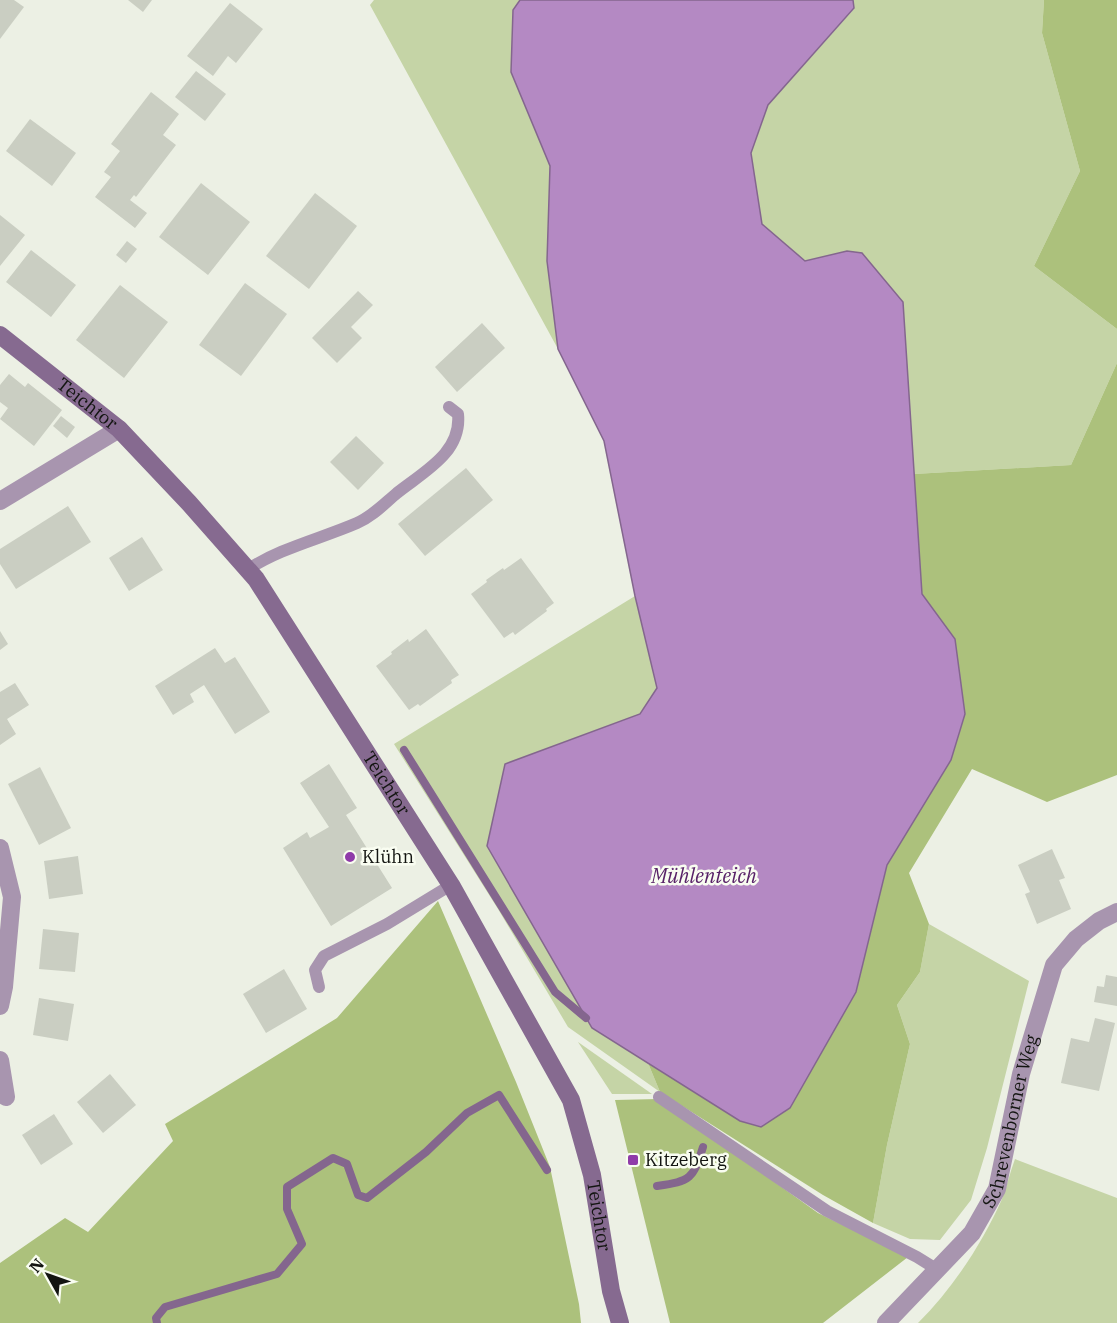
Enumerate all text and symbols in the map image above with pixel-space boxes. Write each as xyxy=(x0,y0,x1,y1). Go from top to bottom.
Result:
street label: Teichtor xyxy=(52,372,123,435)
street label: Teichtor xyxy=(358,747,415,819)
place label: Klühn xyxy=(362,845,414,868)
marker: Klühn xyxy=(343,850,357,864)
water label: Mühlenteich xyxy=(650,862,757,889)
street label: Schrevenborner Weg xyxy=(977,1032,1043,1212)
place label: Kitzeberg xyxy=(645,1148,727,1171)
marker: Kitzeberg xyxy=(626,1153,640,1167)
street label: Teichtor xyxy=(582,1179,616,1253)
north arrow xyxy=(18,1245,78,1305)
text: N xyxy=(25,1254,48,1277)

